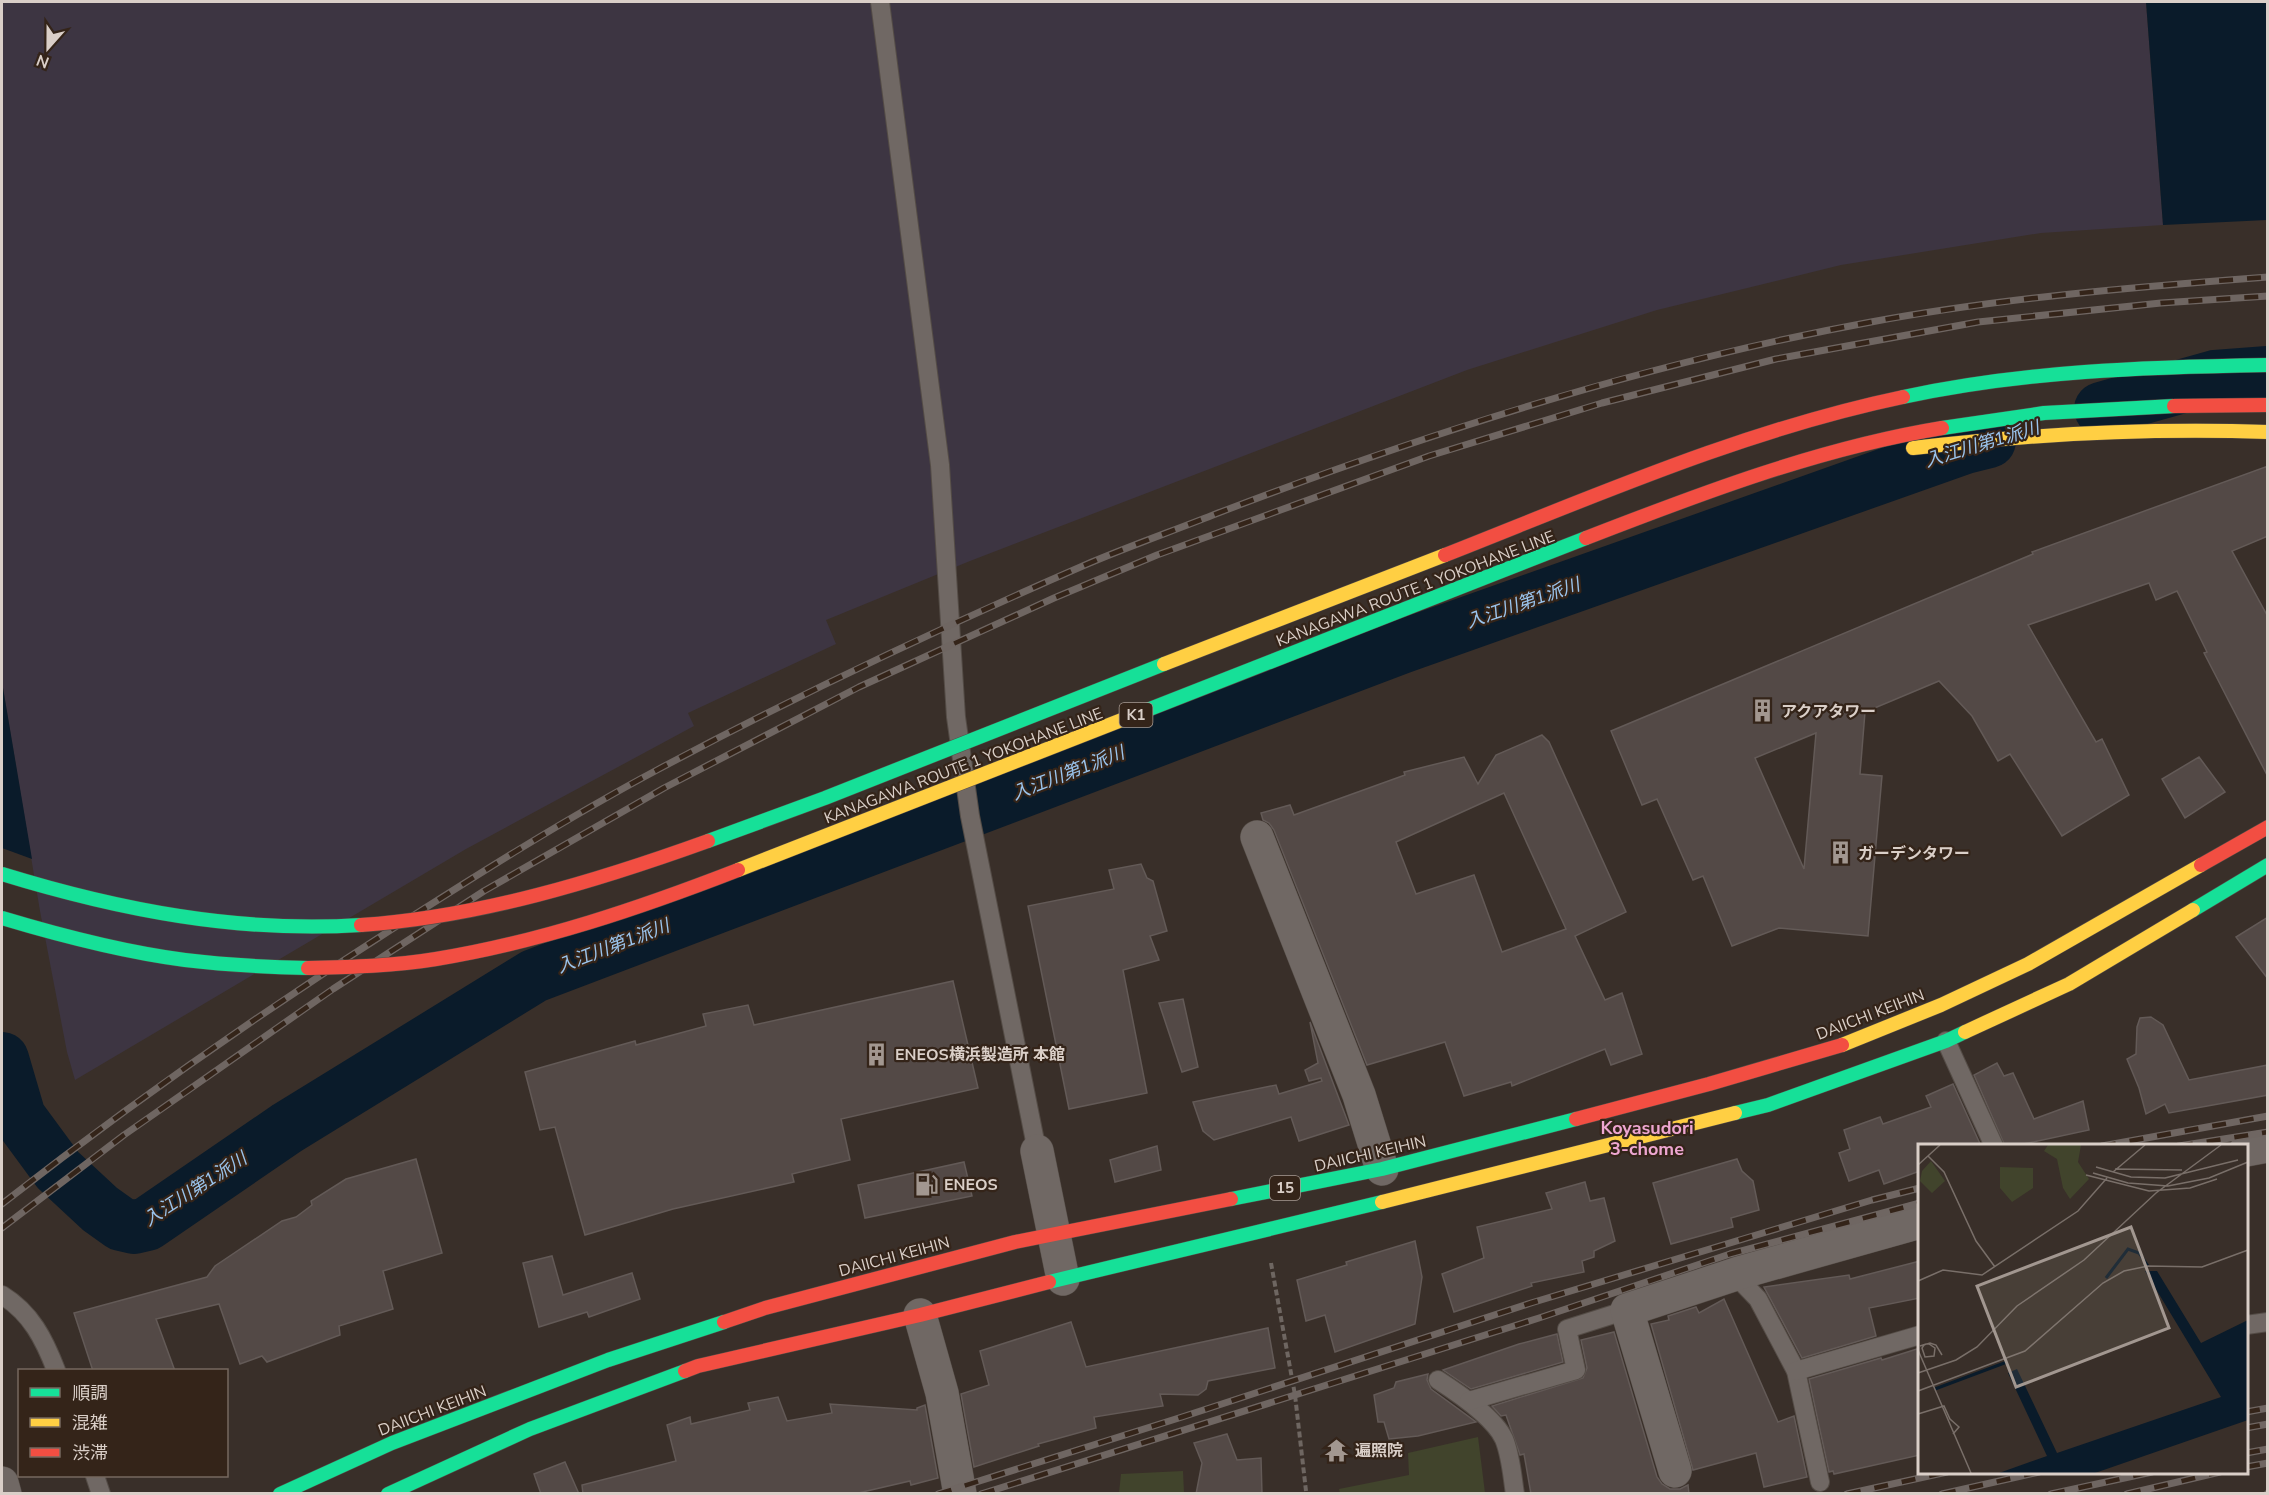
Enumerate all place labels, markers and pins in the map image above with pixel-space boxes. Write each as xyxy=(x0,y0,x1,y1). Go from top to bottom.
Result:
building icon: アクアタワー xyxy=(1750,698,1776,724)
place label: アクアタワー xyxy=(1781,701,1876,723)
building icon: ガーデンタワー xyxy=(1827,840,1853,866)
place label: ガーデンタワー xyxy=(1858,843,1970,865)
building icon: ENEOS横浜製造所 本館 xyxy=(864,1041,890,1067)
place label: ENEOS横浜製造所 本館 xyxy=(895,1044,1065,1066)
fuel station icon: ENEOS xyxy=(913,1171,939,1197)
place label: ENEOS xyxy=(944,1174,998,1196)
temple icon: 遍照院 xyxy=(1324,1437,1350,1463)
place label: 遍照院 xyxy=(1355,1440,1403,1462)

